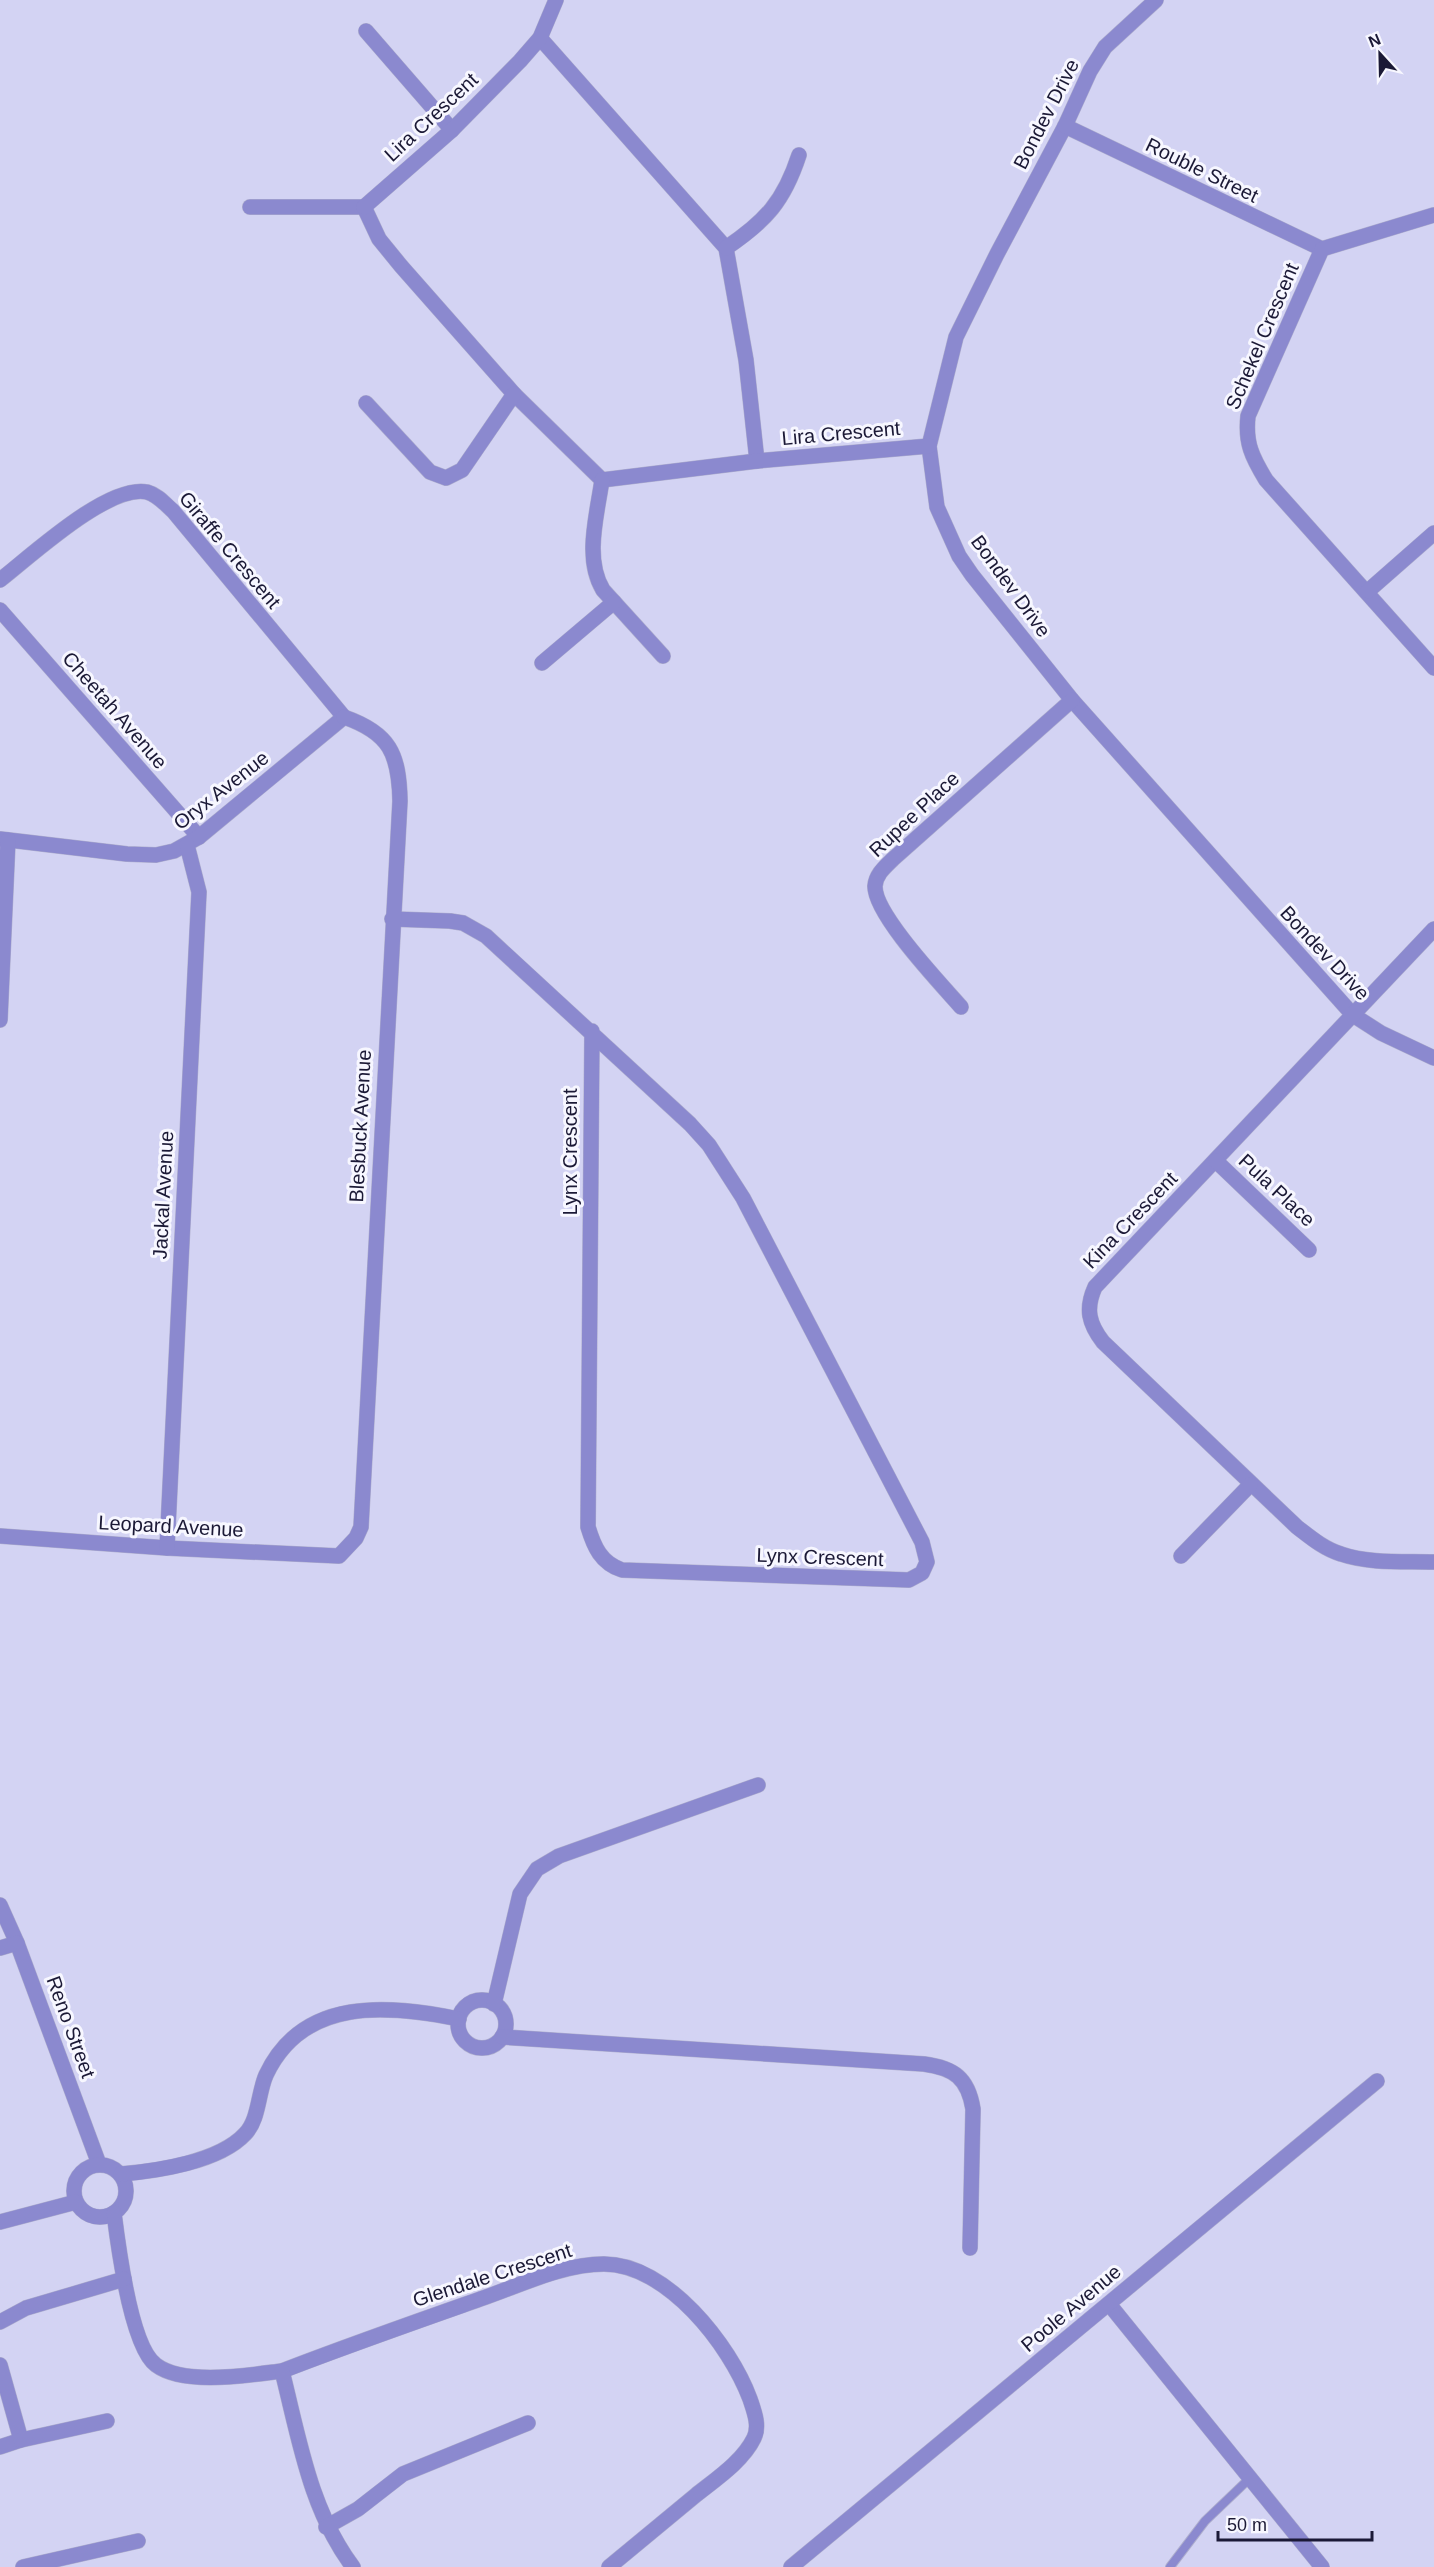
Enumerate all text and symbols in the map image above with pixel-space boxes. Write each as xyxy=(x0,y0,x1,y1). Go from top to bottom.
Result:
north arrow xyxy=(1350,24,1410,84)
text: N xyxy=(1366,31,1383,51)
street label: Bondev Drive xyxy=(1009,56,1083,172)
street label: Lira Crescent xyxy=(380,68,482,166)
street label: Rouble Street xyxy=(1142,133,1262,207)
street label: Schekel Crescent xyxy=(1221,259,1303,412)
street label: Lira Crescent xyxy=(781,417,902,449)
street label: Giraffe Crescent xyxy=(175,487,285,613)
street label: Bondev Drive xyxy=(967,531,1055,641)
street label: Cheetah Avenue xyxy=(58,647,172,773)
street label: Oryx Avenue xyxy=(169,746,273,834)
street label: Rupee Place xyxy=(865,767,963,861)
street label: Bondev Drive xyxy=(1276,902,1374,1004)
street label: Blesbuck Avenue xyxy=(345,1049,375,1203)
street label: Lynx Crescent xyxy=(559,1088,581,1216)
street label: Jackal Avenue xyxy=(149,1130,177,1260)
street label: Pula Place xyxy=(1235,1149,1319,1231)
street label: Kina Crescent xyxy=(1078,1167,1182,1273)
street label: Leopard Avenue xyxy=(98,1511,244,1541)
street label: Lynx Crescent xyxy=(756,1544,884,1570)
street label: Reno Street xyxy=(42,1973,100,2081)
street label: Glendale Crescent xyxy=(410,2239,575,2311)
street label: Poole Avenue xyxy=(1017,2260,1125,2356)
scale bar xyxy=(1218,2504,1372,2542)
text: 50 m xyxy=(1227,2515,1267,2535)

